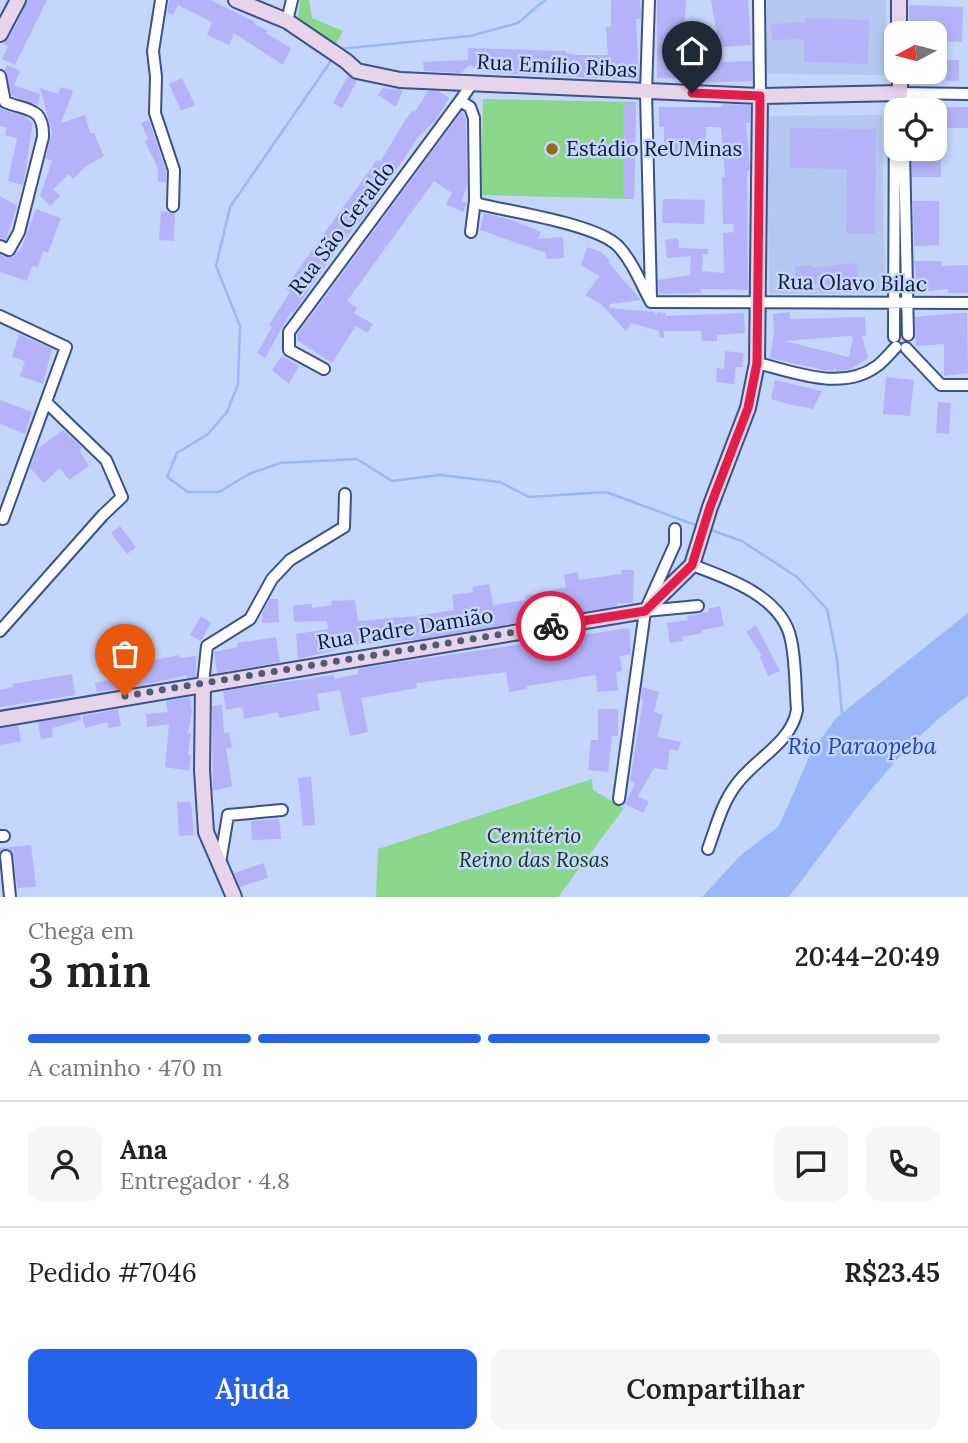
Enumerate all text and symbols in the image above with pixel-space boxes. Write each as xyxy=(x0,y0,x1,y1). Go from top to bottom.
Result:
pin xyxy=(662,21,722,93)
north arrow xyxy=(884,21,947,84)
map controls xyxy=(884,21,947,161)
icon: home xyxy=(673,32,711,70)
street label: Rua Emílio Ribas xyxy=(476,48,638,83)
button: locate xyxy=(884,98,947,161)
place label: Estádio ReUMinas xyxy=(566,135,742,162)
marker: Estádio ReUMinas xyxy=(544,141,560,157)
street label: Rua São Geraldo xyxy=(283,156,401,300)
street label: Rua Olavo Bilac xyxy=(777,268,927,297)
courier xyxy=(516,591,586,661)
street label: Rua Padre Damião xyxy=(315,601,495,656)
icon: bike xyxy=(532,607,570,645)
pin xyxy=(95,624,155,696)
icon: bag xyxy=(106,635,144,673)
water label: Rio Paraopeba xyxy=(788,731,937,760)
park label: Cemitério Reino das Rosas xyxy=(459,822,609,873)
text: Chega em xyxy=(28,916,134,945)
text: 20:44–20:49 xyxy=(795,940,940,973)
text: 3 min xyxy=(28,941,151,1000)
text: A caminho · 470 m xyxy=(28,1053,223,1082)
button: person xyxy=(28,1127,102,1201)
button: chat xyxy=(774,1127,848,1201)
button: phone xyxy=(866,1127,940,1201)
text: Ana xyxy=(120,1133,167,1166)
text: Entregador · 4.8 xyxy=(120,1166,290,1195)
text: Pedido #7046 xyxy=(28,1256,197,1289)
text: R$23.45 xyxy=(844,1256,940,1289)
button: Ajuda xyxy=(28,1349,477,1429)
button: Compartilhar xyxy=(491,1349,940,1429)

